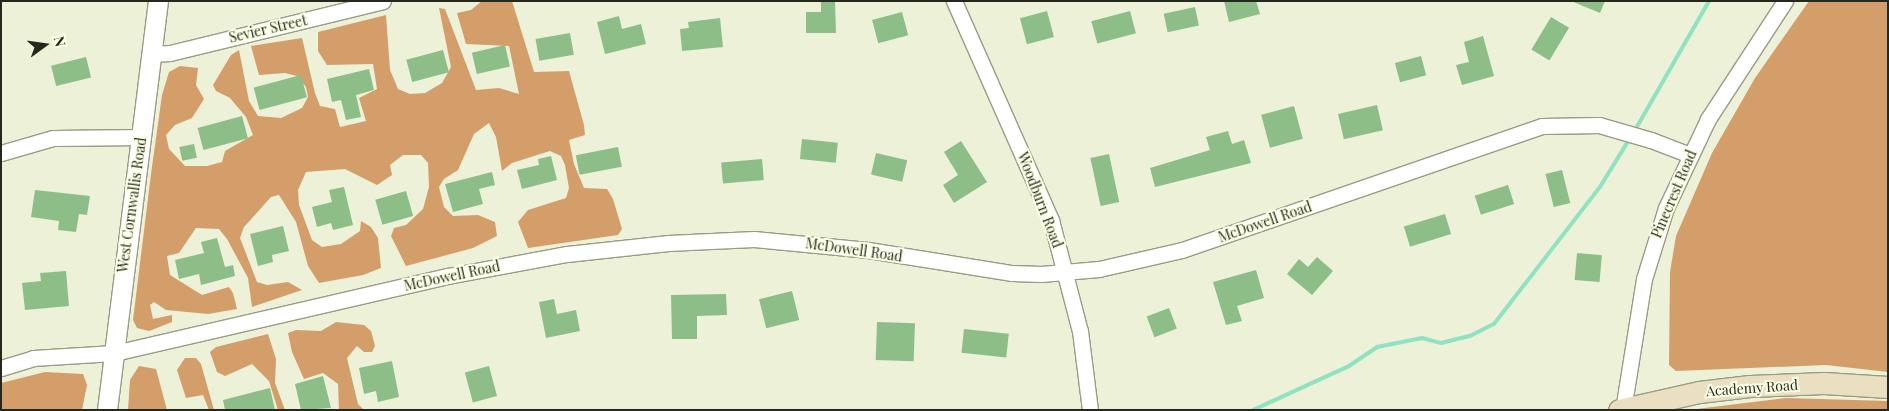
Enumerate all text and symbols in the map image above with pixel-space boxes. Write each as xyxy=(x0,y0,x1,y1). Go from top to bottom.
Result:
street label: Sevier Street xyxy=(227,12,309,46)
north arrow xyxy=(20,20,70,70)
text: N xyxy=(50,34,70,48)
street label: West Cornwallis Road xyxy=(114,136,150,274)
street label: Pinecrest Road xyxy=(1648,147,1700,241)
street label: Woodburn Road xyxy=(1014,150,1066,250)
street label: McDowell Road xyxy=(1216,198,1314,246)
street label: McDowell Road xyxy=(805,235,903,265)
street label: McDowell Road xyxy=(403,258,501,294)
street label: Academy Road xyxy=(1705,376,1799,400)

